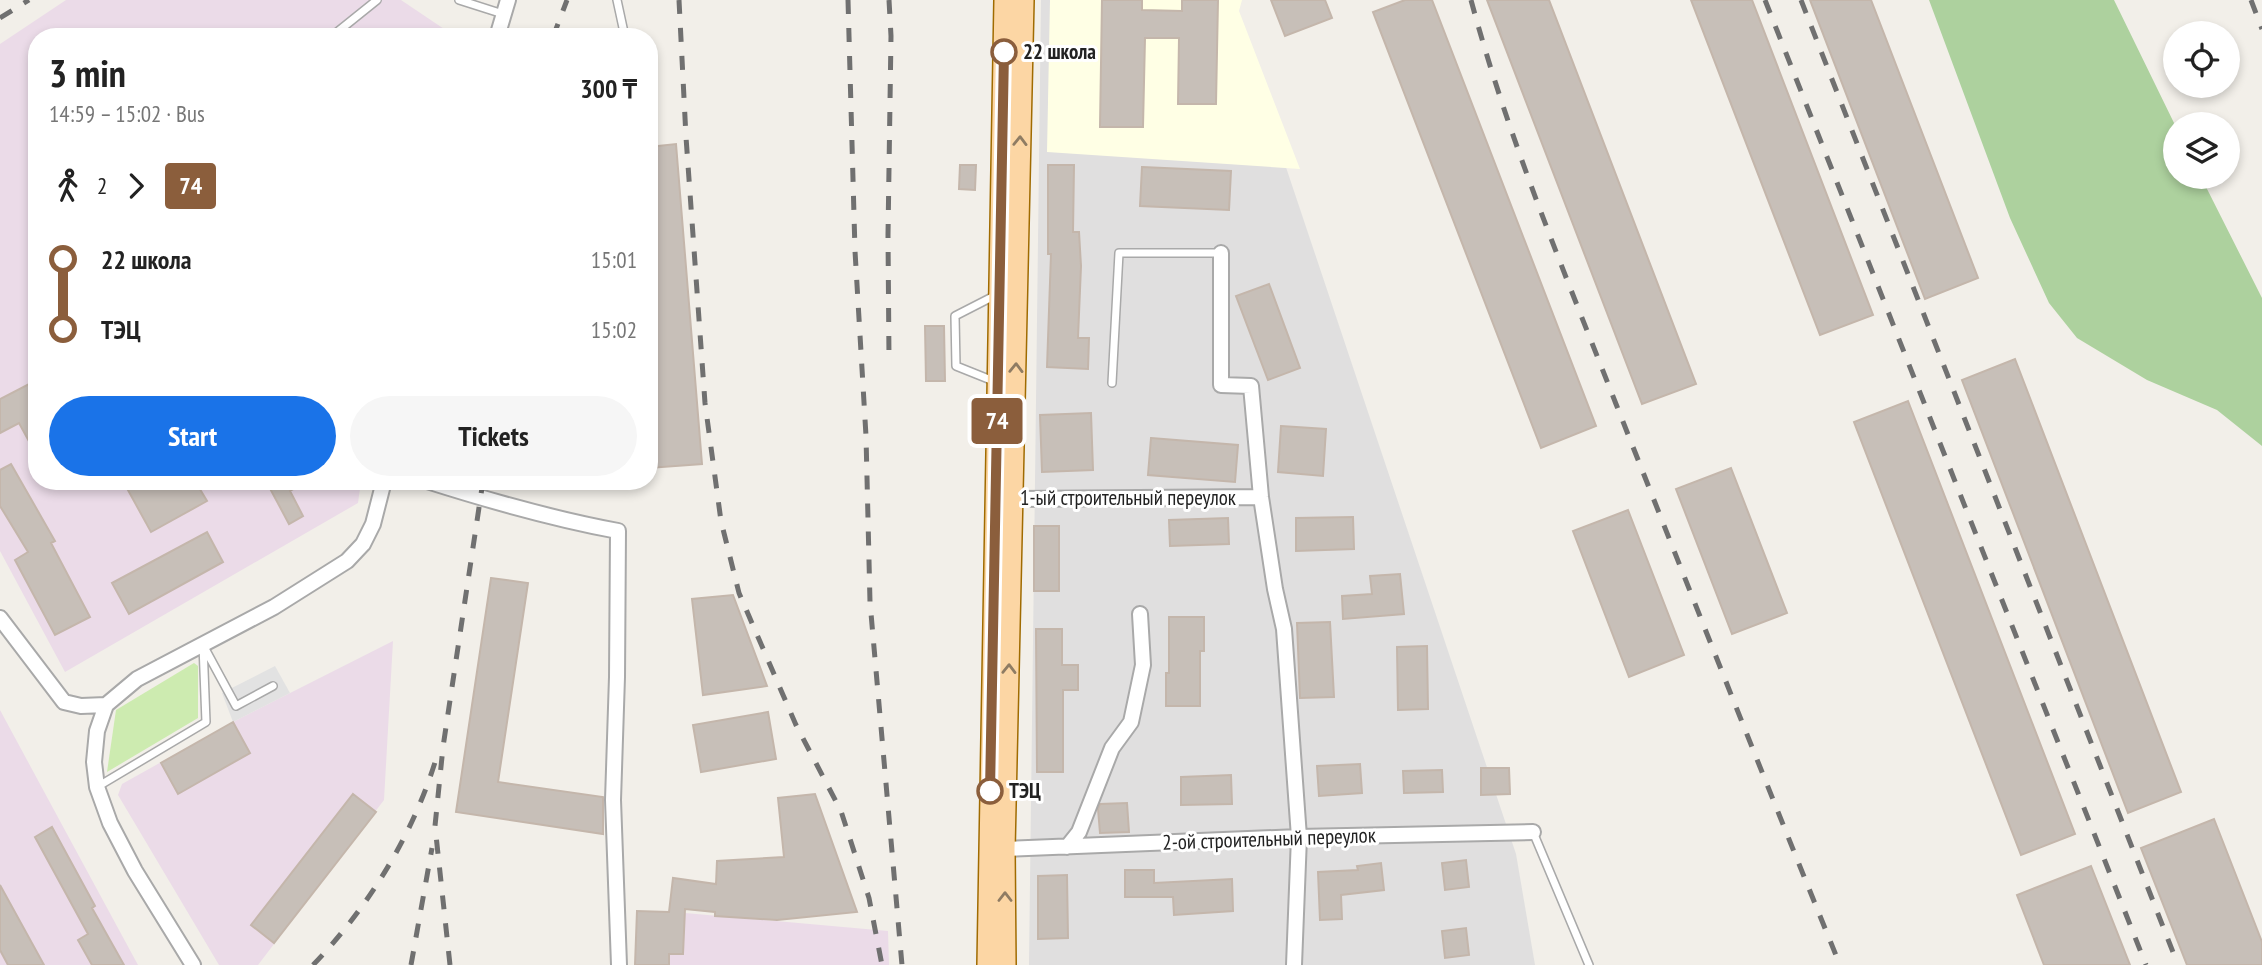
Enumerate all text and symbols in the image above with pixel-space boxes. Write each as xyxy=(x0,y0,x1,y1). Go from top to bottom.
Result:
map controls xyxy=(2163,21,2240,189)
button: locate xyxy=(2163,21,2240,98)
place label: 22 школа xyxy=(1023,38,1096,65)
marker: 22 школа xyxy=(991,39,1017,65)
text: 3 min xyxy=(49,48,126,97)
text: 300 ₸ xyxy=(580,72,637,105)
text: 14:59 – 15:02 · Bus xyxy=(49,99,205,128)
button: layers xyxy=(2163,112,2240,189)
one-way arrow xyxy=(1012,135,1028,146)
icon: walk xyxy=(49,167,87,205)
icon: forward xyxy=(117,167,155,205)
text: 74 xyxy=(179,170,202,201)
text: 2 xyxy=(97,171,107,200)
text: 22 школа xyxy=(101,243,191,276)
text: 15:01 xyxy=(591,245,637,274)
text: ТЭЦ xyxy=(101,313,141,346)
text: 15:02 xyxy=(591,315,637,344)
one-way arrow xyxy=(1008,363,1024,373)
button: Start xyxy=(49,396,336,476)
button: Tickets xyxy=(350,396,637,476)
line badge: 74 xyxy=(965,398,1028,444)
text: 74 xyxy=(986,405,1008,436)
street label: 1-ый строительный переулок xyxy=(1020,484,1236,511)
one-way arrow xyxy=(1001,664,1017,674)
place label: ТЭЦ xyxy=(1009,777,1041,804)
marker: ТЭЦ xyxy=(977,778,1003,804)
street label: 2-ой строительный переулок xyxy=(1162,821,1376,856)
one-way arrow xyxy=(997,891,1013,902)

